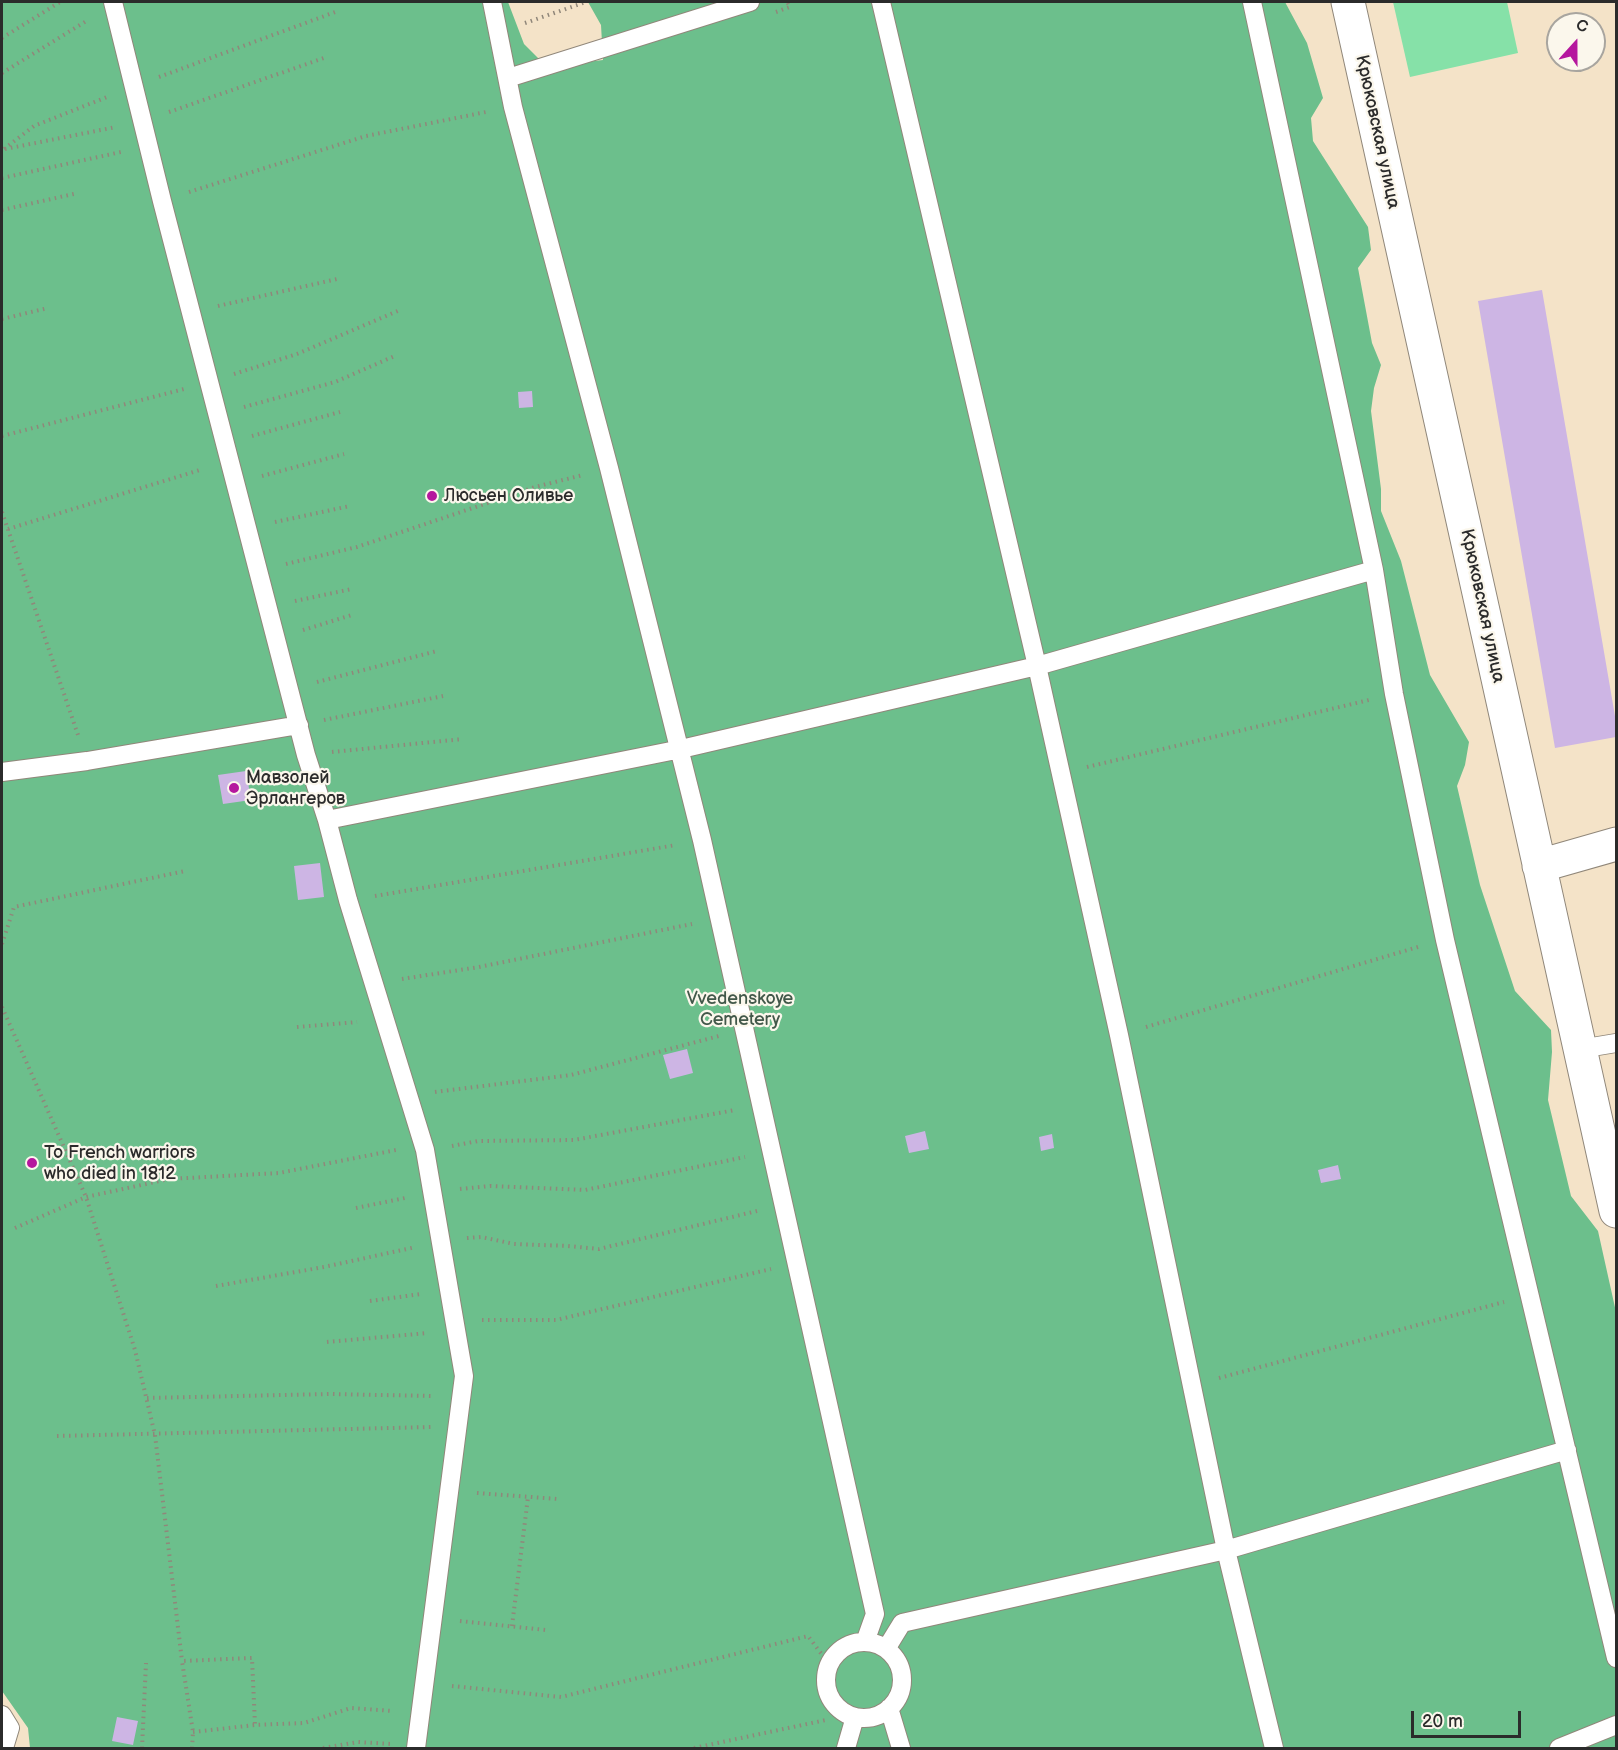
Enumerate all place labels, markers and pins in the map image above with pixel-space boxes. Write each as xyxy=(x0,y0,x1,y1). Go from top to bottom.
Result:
place label: Люсьен Оливье xyxy=(444,485,573,507)
marker: Люсьен Оливье xyxy=(425,489,439,503)
place label: Мавзолей Эрлангеров xyxy=(246,767,345,810)
marker: Мавзолей Эрлангеров xyxy=(227,781,241,795)
place label: To French warriors who died in 1812 xyxy=(44,1142,195,1184)
marker: To French warriors who died in 1812 xyxy=(25,1156,39,1170)

